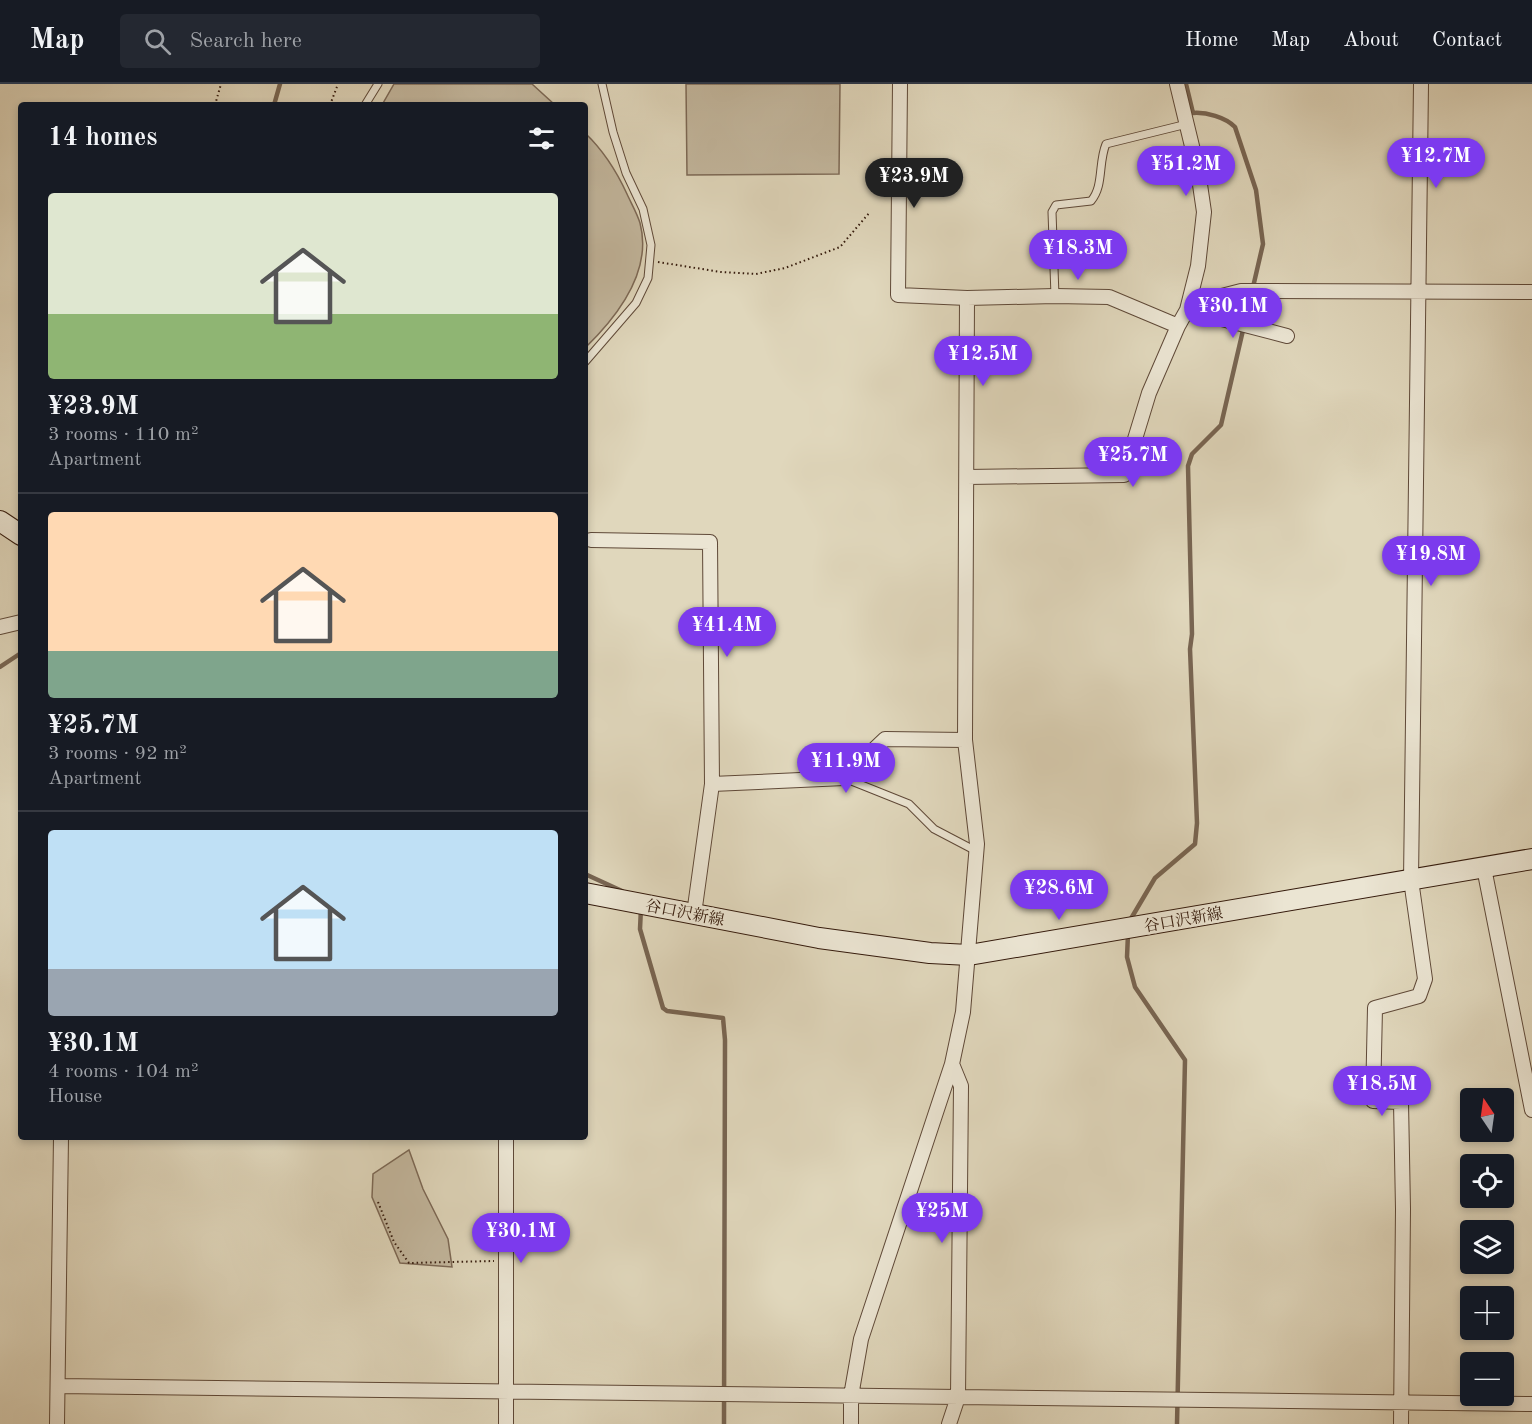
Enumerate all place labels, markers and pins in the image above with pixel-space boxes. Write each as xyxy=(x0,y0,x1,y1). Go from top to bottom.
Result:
pin: ¥12.7M xyxy=(1387,138,1485,189)
pin: ¥51.2M xyxy=(1137,146,1235,197)
pin: ¥23.9M xyxy=(865,158,963,209)
pin: ¥18.3M xyxy=(1029,230,1127,281)
pin: ¥30.1M xyxy=(1184,288,1282,339)
pin: ¥12.5M xyxy=(934,336,1032,387)
pin: ¥25.7M xyxy=(1084,437,1182,488)
pin: ¥19.8M xyxy=(1382,536,1480,587)
pin: ¥41.4M xyxy=(678,607,776,658)
pin: ¥11.9M xyxy=(797,743,895,794)
pin: ¥28.6M xyxy=(1010,870,1108,921)
pin: ¥18.5M xyxy=(1333,1066,1431,1117)
pin: ¥25M xyxy=(906,1193,978,1244)
pin: ¥30.1M xyxy=(472,1213,570,1264)

